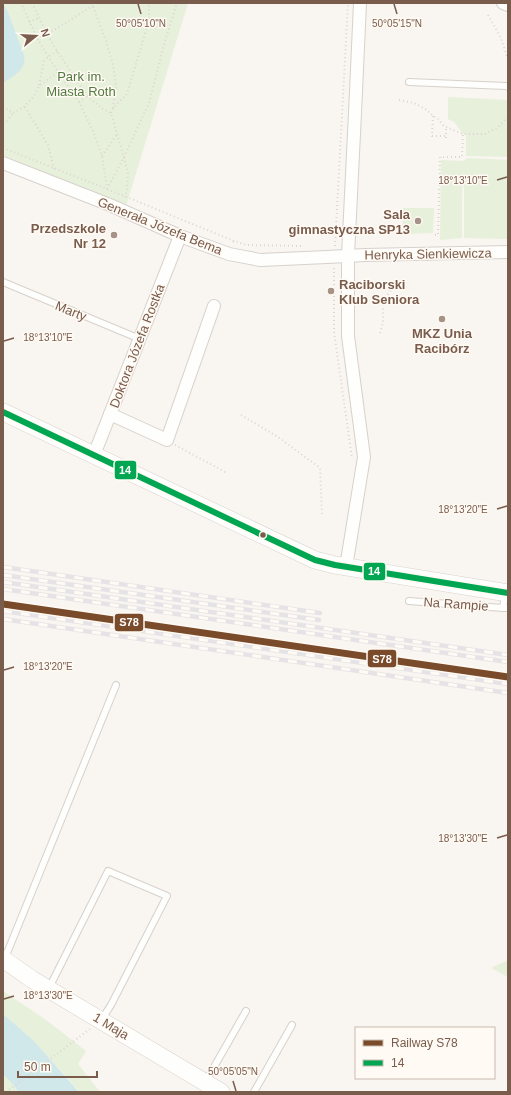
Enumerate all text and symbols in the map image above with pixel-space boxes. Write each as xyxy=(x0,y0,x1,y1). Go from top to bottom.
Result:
north arrow xyxy=(16,16,56,56)
text: 50°05'10"N xyxy=(116,18,166,29)
text: 50°05'15"N xyxy=(372,18,422,29)
text: N xyxy=(39,27,52,39)
park label: Park im. Miasta Roth xyxy=(46,69,116,99)
text: 18°13'10"E xyxy=(438,175,488,186)
street label: Generała Józefa Bema xyxy=(96,194,225,258)
place label: Sala gimnastyczna SP13 xyxy=(289,207,411,237)
marker: Sala gimnastyczna SP13 xyxy=(413,216,423,226)
place label: Przedszkole Nr 12 xyxy=(31,221,106,251)
marker: Przedszkole Nr 12 xyxy=(109,230,119,240)
street label: Henryka Sienkiewicza xyxy=(364,245,492,263)
place label: Raciborski Klub Seniora xyxy=(339,277,420,307)
street label: Doktora Józefa Rostka xyxy=(106,281,168,410)
marker: Raciborski Klub Seniora xyxy=(326,286,336,296)
street label: Marty xyxy=(53,298,89,324)
marker: MKZ Unia Racibórz xyxy=(437,314,447,324)
place label: MKZ Unia Racibórz xyxy=(412,326,473,356)
text: 18°13'10"E xyxy=(23,332,73,343)
line badge: 14 xyxy=(114,460,137,480)
text: 14 xyxy=(119,464,132,476)
text: 18°13'20"E xyxy=(438,504,488,515)
unlabelled marker xyxy=(258,530,268,540)
line badge: 14 xyxy=(363,562,386,581)
text: 14 xyxy=(368,565,381,577)
street label: Na Rampie xyxy=(423,594,489,614)
line badge: S78 xyxy=(114,613,144,632)
text: S78 xyxy=(119,616,139,628)
line badge: S78 xyxy=(367,649,397,668)
text: S78 xyxy=(372,653,392,665)
text: 18°13'20"E xyxy=(23,661,73,672)
text: 18°13'30"E xyxy=(438,833,488,844)
text: 18°13'30"E xyxy=(23,990,73,1001)
street label: 1 Maja xyxy=(90,1010,132,1043)
legend xyxy=(355,1027,495,1079)
text: Railway S78 xyxy=(391,1036,458,1050)
scale bar xyxy=(18,1053,97,1079)
text: 14 xyxy=(391,1056,405,1070)
text: 50 m xyxy=(24,1060,51,1074)
text: 50°05'05"N xyxy=(208,1066,258,1077)

